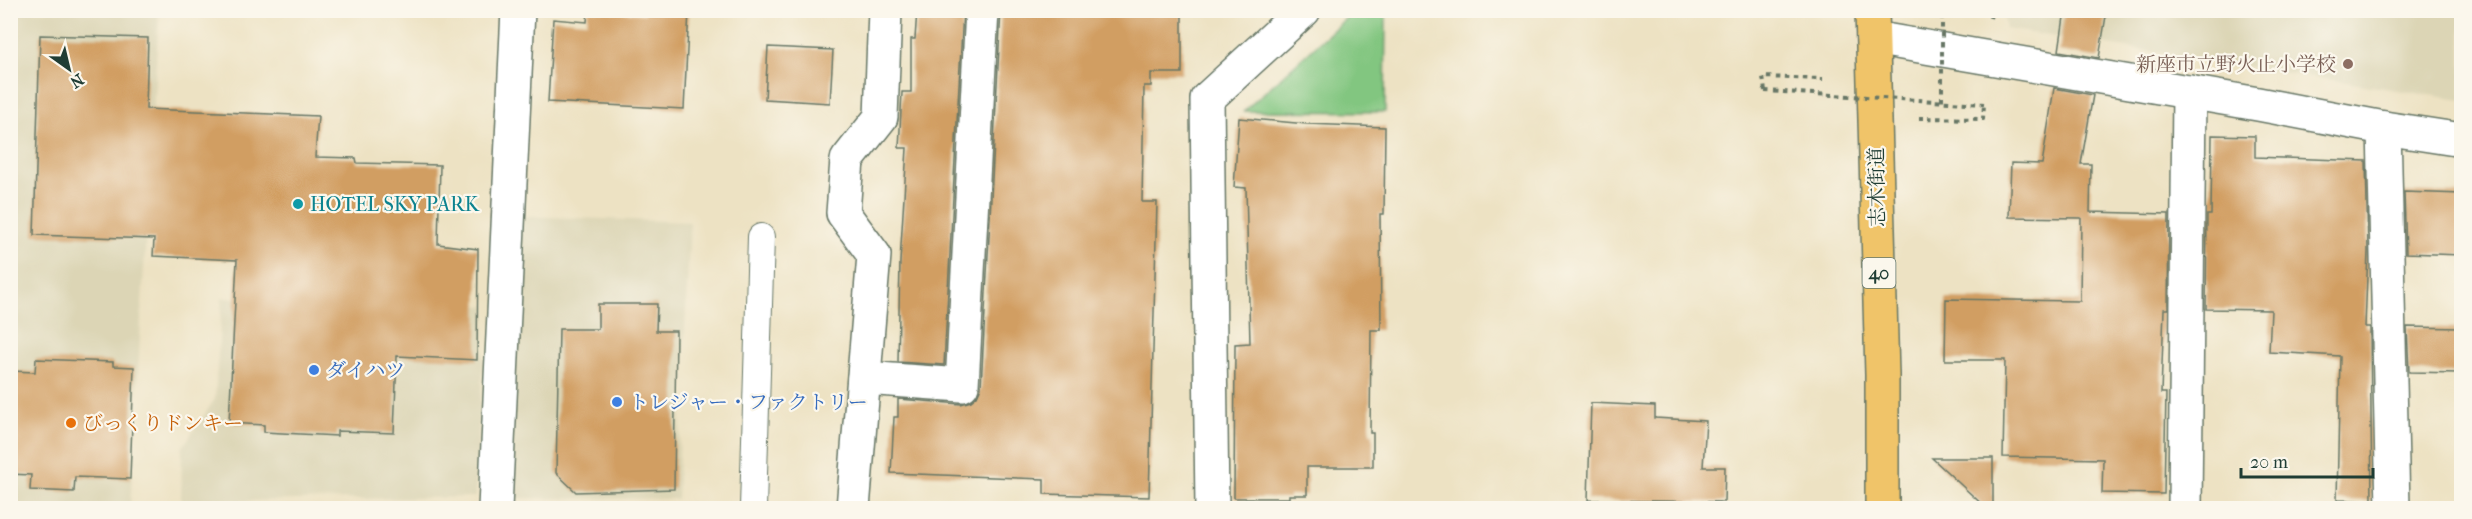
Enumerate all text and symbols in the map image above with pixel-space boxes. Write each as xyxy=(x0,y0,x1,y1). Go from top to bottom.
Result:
north arrow xyxy=(39,39,99,99)
place label: 新座市立野火止小学校 xyxy=(2136,53,2336,76)
marker: 新座市立野火止小学校 xyxy=(2341,57,2355,71)
text: N xyxy=(66,70,87,93)
street label: 志木街道 xyxy=(1865,147,1889,227)
place label: HOTEL SKY PARK xyxy=(310,193,481,216)
marker: HOTEL SKY PARK xyxy=(291,197,305,211)
road number: 40 xyxy=(1862,258,1896,288)
place label: ダイハツ xyxy=(326,359,405,382)
marker: ダイハツ xyxy=(307,363,321,377)
place label: トレジャー・ファクトリー xyxy=(629,391,868,414)
marker: トレジャー・ファクトリー xyxy=(610,395,624,409)
place label: びっくりドンキー xyxy=(83,412,243,435)
marker: びっくりドンキー xyxy=(64,416,78,430)
scale bar xyxy=(2241,441,2373,479)
text: 20 m xyxy=(2250,452,2288,473)

